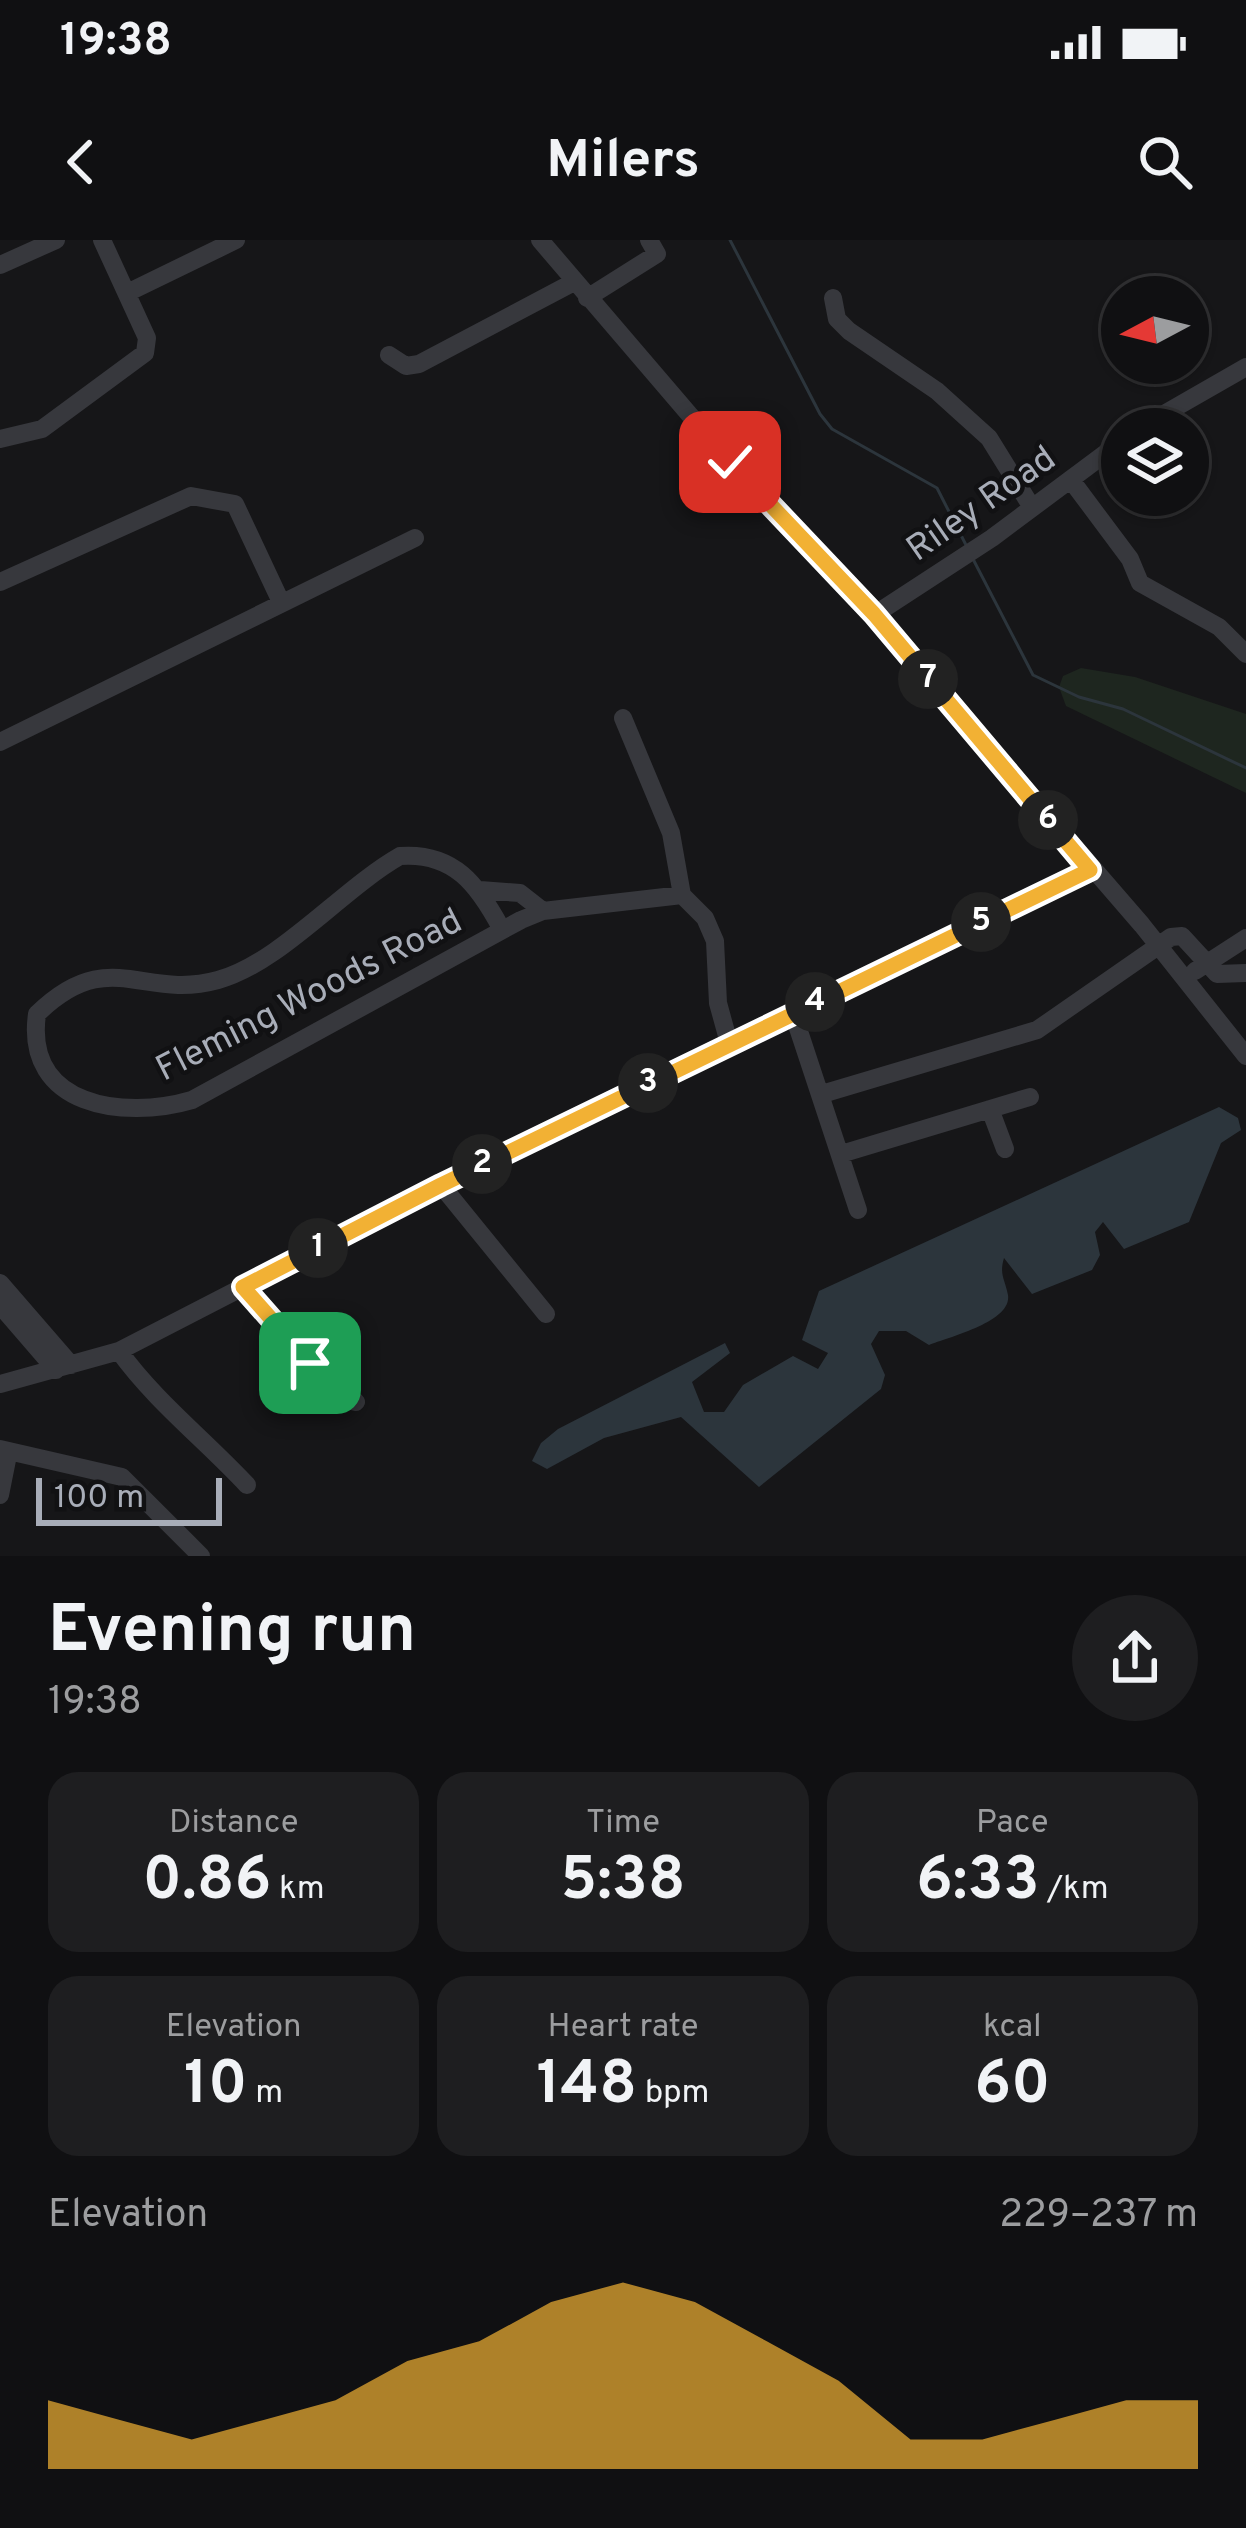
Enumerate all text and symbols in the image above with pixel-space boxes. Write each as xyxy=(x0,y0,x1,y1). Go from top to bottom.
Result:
text: 19:38 xyxy=(60,14,172,71)
text: Milers xyxy=(546,128,700,197)
icon: back xyxy=(48,129,114,195)
icon: search xyxy=(1132,129,1198,195)
north arrow xyxy=(1101,276,1209,384)
map controls xyxy=(1101,276,1209,516)
button: layers xyxy=(1101,408,1209,516)
pin xyxy=(679,411,781,513)
icon: check xyxy=(697,429,763,495)
street label: Riley Road xyxy=(899,437,1066,573)
pin: 7 xyxy=(898,649,958,709)
text: 7 xyxy=(919,658,937,700)
pin: 6 xyxy=(1018,790,1078,850)
text: 6 xyxy=(1038,799,1058,841)
pin: 5 xyxy=(951,892,1011,952)
street label: Fleming Woods Road xyxy=(149,899,471,1094)
text: 5 xyxy=(971,901,991,943)
pin: 4 xyxy=(785,972,845,1032)
text: 4 xyxy=(804,981,826,1023)
pin: 3 xyxy=(618,1053,678,1113)
text: 3 xyxy=(638,1062,658,1104)
pin: 2 xyxy=(452,1134,512,1194)
text: 2 xyxy=(472,1143,492,1185)
pin: 1 xyxy=(288,1218,348,1278)
text: 1 xyxy=(311,1227,325,1269)
pin xyxy=(259,1312,361,1414)
icon: arrive xyxy=(277,1330,343,1396)
scale bar xyxy=(36,1472,222,1525)
text: 100 m xyxy=(54,1478,144,1520)
text: Evening run xyxy=(48,1592,416,1675)
button: share xyxy=(1072,1595,1198,1721)
text: 19:38 xyxy=(48,1679,142,1728)
text: Distance xyxy=(169,1803,298,1845)
text: Time xyxy=(586,1803,660,1845)
text: Pace xyxy=(976,1803,1049,1845)
text: 0.86 xyxy=(143,1845,271,1921)
text: 5:38 xyxy=(561,1845,685,1921)
text: 6:33 xyxy=(916,1845,1039,1921)
text: km xyxy=(271,1869,325,1911)
text: /km xyxy=(1039,1869,1109,1911)
text: Elevation xyxy=(166,2007,301,2049)
text: Heart rate xyxy=(547,2007,699,2049)
text: kcal xyxy=(983,2007,1042,2049)
text: 10 xyxy=(184,2049,248,2125)
text: 148 xyxy=(537,2049,637,2125)
text: 60 xyxy=(974,2049,1050,2125)
text: m xyxy=(248,2073,283,2115)
text: bpm xyxy=(637,2073,709,2115)
text: Elevation xyxy=(48,2192,208,2241)
text: 229–237 m xyxy=(999,2192,1198,2241)

